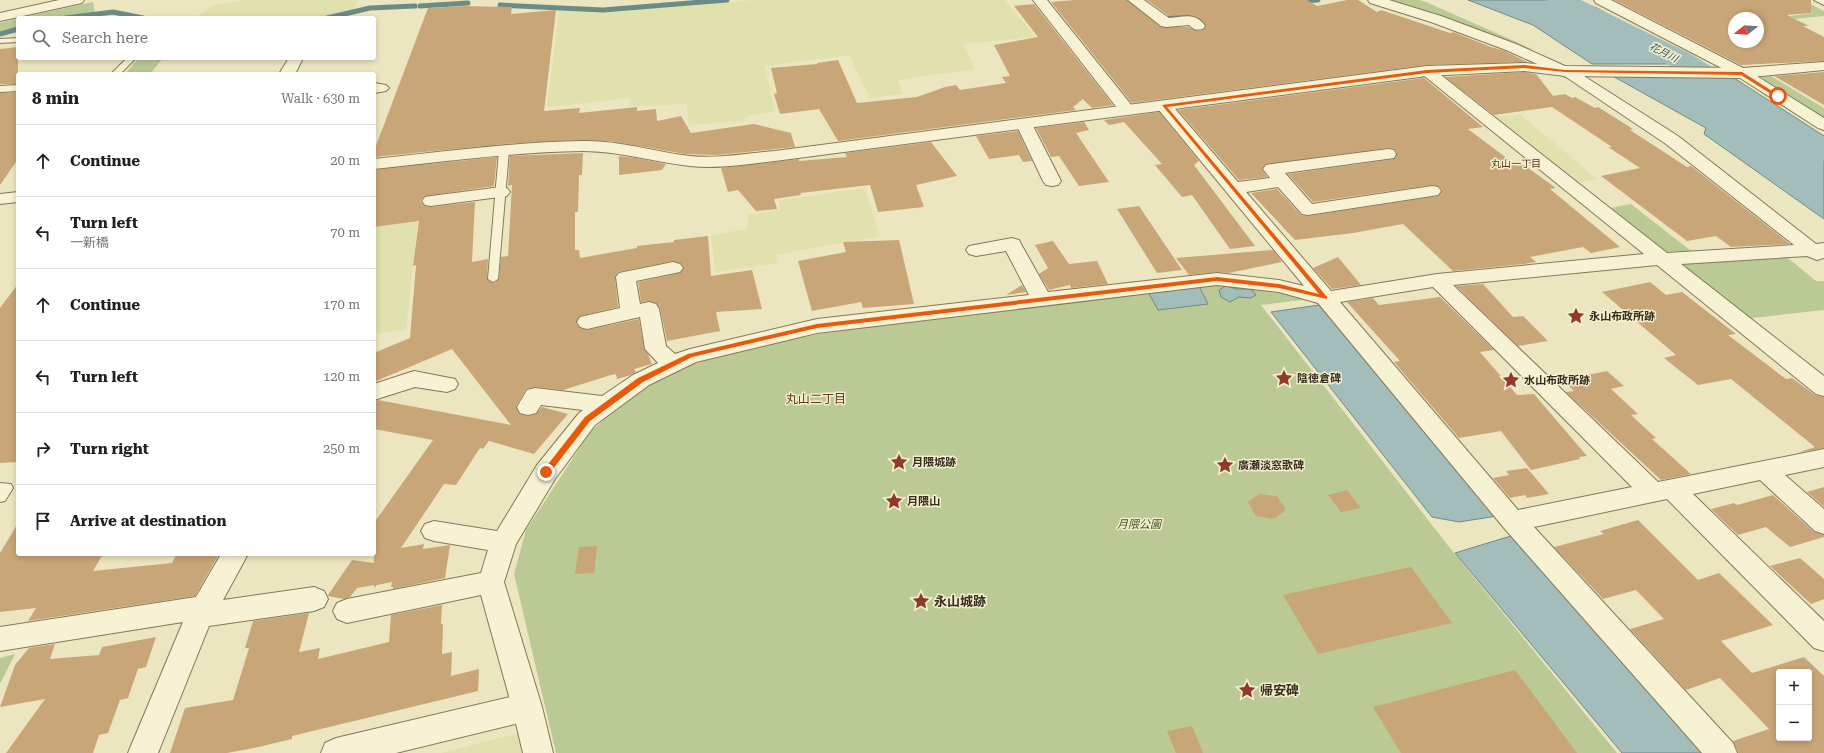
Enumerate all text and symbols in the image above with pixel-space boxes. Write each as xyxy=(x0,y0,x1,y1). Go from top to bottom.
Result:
north arrow xyxy=(1728,12,1764,48)
search box xyxy=(16,16,376,60)
icon: search xyxy=(30,27,52,49)
text: Search here xyxy=(62,29,148,47)
water label: 花月川 xyxy=(1648,41,1681,65)
route start xyxy=(1769,87,1787,105)
text: 8 min xyxy=(32,88,79,108)
text: Walk · 630 m xyxy=(281,91,360,106)
icon: ahead xyxy=(32,150,54,172)
text: Continue xyxy=(70,152,140,170)
text: 20 m xyxy=(330,153,360,168)
district label: 丸山一丁目 xyxy=(1491,158,1541,169)
text: Turn left xyxy=(70,214,138,232)
icon: left xyxy=(32,222,54,244)
text: 70 m xyxy=(330,225,360,240)
text: 一新橋 xyxy=(70,235,109,250)
icon: ahead xyxy=(32,294,54,316)
text: Continue xyxy=(70,296,140,314)
text: 170 m xyxy=(323,297,360,312)
place icon: 永山布政所跡 xyxy=(1566,306,1586,326)
place label: 永山布政所跡 xyxy=(1589,310,1655,323)
icon: left xyxy=(32,366,54,388)
text: Turn left xyxy=(70,368,138,386)
place icon: 陰徳倉碑 xyxy=(1274,368,1294,388)
text: 120 m xyxy=(323,369,360,384)
place icon: 水山布政所跡 xyxy=(1501,370,1521,390)
place label: 陰徳倉碑 xyxy=(1297,372,1341,385)
place label: 水山布政所跡 xyxy=(1524,374,1590,387)
district label: 丸山二丁目 xyxy=(786,392,846,406)
icon: right xyxy=(32,438,54,460)
text: Turn right xyxy=(70,440,149,458)
text: 250 m xyxy=(323,441,360,456)
place icon: 月隈城跡 xyxy=(889,452,909,472)
place icon: 廣瀬淡窓歌碑 xyxy=(1215,455,1235,475)
place label: 月隈城跡 xyxy=(912,456,956,469)
place label: 廣瀬淡窓歌碑 xyxy=(1238,459,1304,472)
route end xyxy=(537,463,555,481)
place icon: 月隈山 xyxy=(884,491,904,511)
place label: 月隈山 xyxy=(907,495,940,508)
icon: arrive xyxy=(32,510,54,532)
text: Arrive at destination xyxy=(70,512,226,530)
park label: 月隈公園 xyxy=(1117,518,1163,531)
place icon: 永山城跡 xyxy=(911,591,931,611)
place label: 永山城跡 xyxy=(934,594,986,609)
map controls xyxy=(1776,669,1812,741)
button: + xyxy=(1776,669,1812,705)
place icon: 帰安碑 xyxy=(1237,680,1257,700)
place label: 帰安碑 xyxy=(1260,683,1299,698)
button: − xyxy=(1776,705,1812,741)

